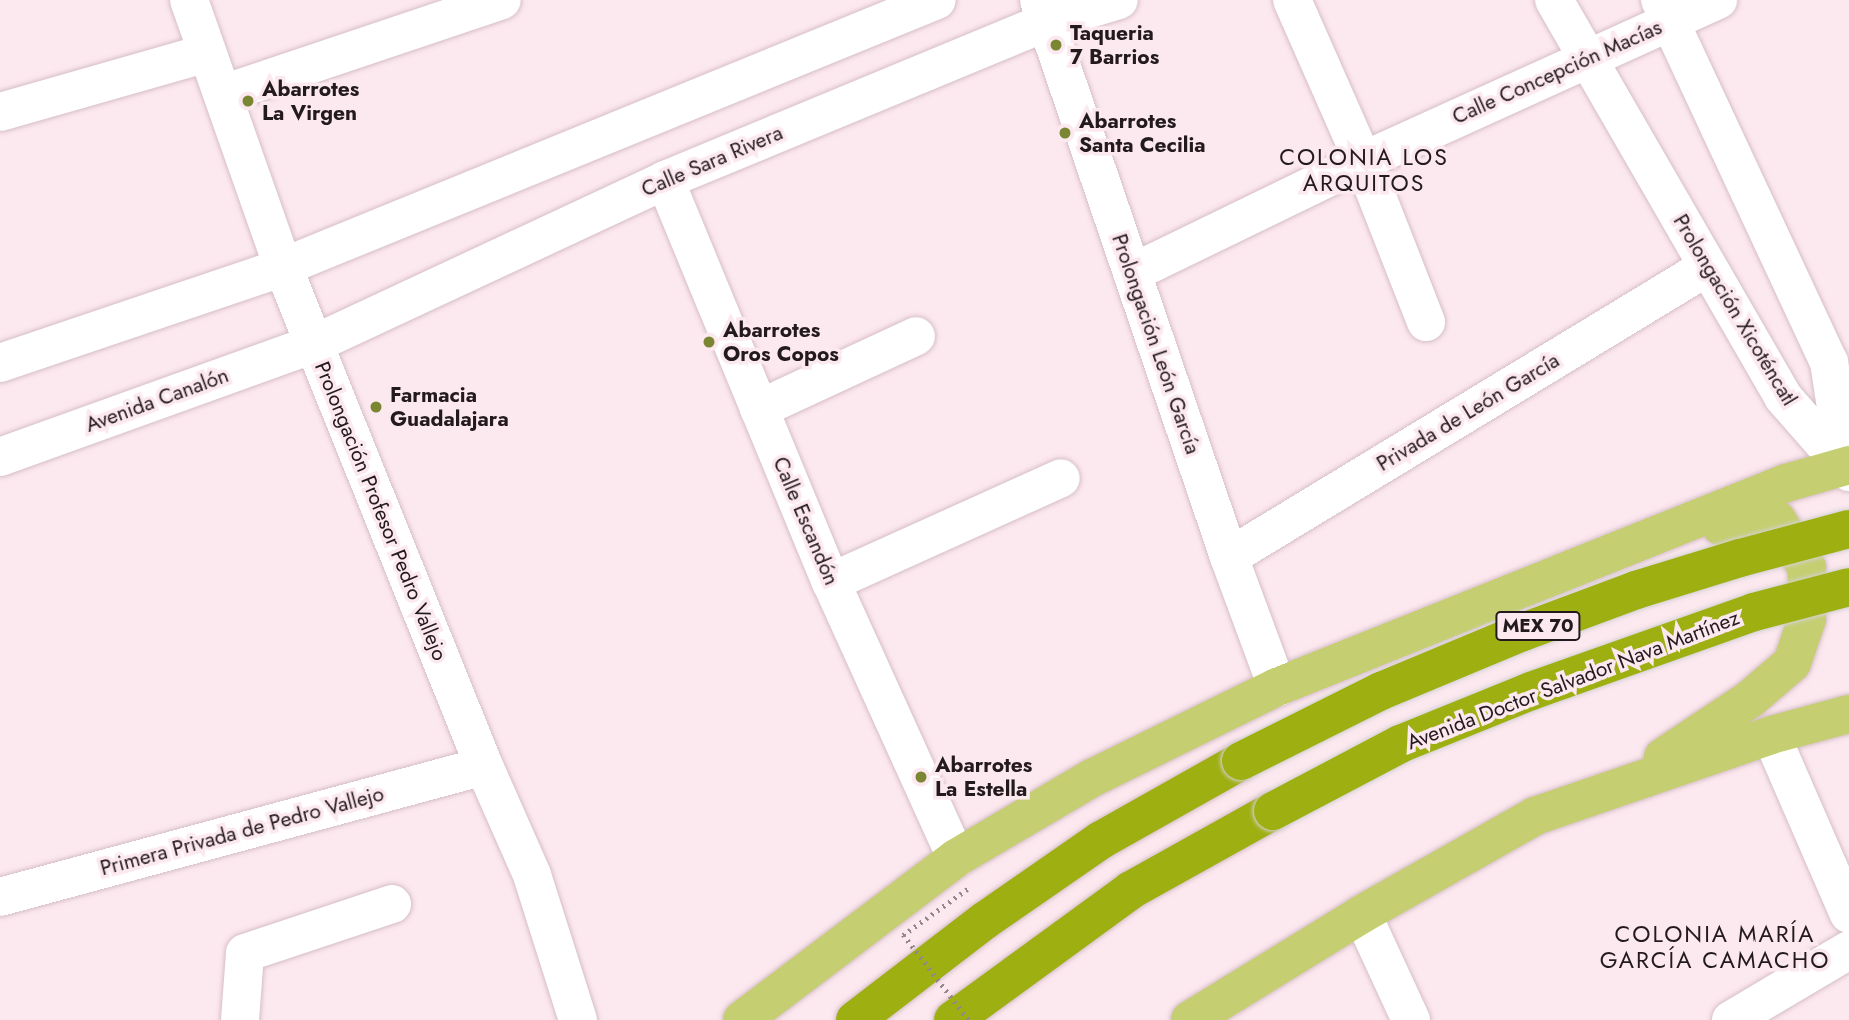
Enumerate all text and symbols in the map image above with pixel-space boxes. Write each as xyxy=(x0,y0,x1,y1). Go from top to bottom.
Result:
street label: Calle Concepción Macías xyxy=(1448,14,1666,130)
place label: Taqueria 7 Barrios xyxy=(1070,20,1159,70)
marker: Taqueria 7 Barrios xyxy=(1048,37,1064,53)
place label: Abarrotes La Virgen xyxy=(262,76,359,126)
marker: Abarrotes La Virgen xyxy=(240,93,256,109)
place label: Abarrotes Santa Cecilia xyxy=(1079,108,1206,158)
street label: Calle Sara Rivera xyxy=(638,120,786,202)
marker: Abarrotes Santa Cecilia xyxy=(1057,125,1073,141)
district label: COLONIA LOS ARQUITOS xyxy=(1281,143,1447,197)
street label: Prolongación Xicoténcatl xyxy=(1668,210,1802,410)
street label: Prolongación León García xyxy=(1106,231,1206,457)
place label: Abarrotes Oros Copos xyxy=(723,317,839,367)
marker: Abarrotes Oros Copos xyxy=(701,334,717,350)
street label: Privada de León García xyxy=(1372,348,1564,476)
street label: Prolongación Profesor Pedro Vallejo xyxy=(309,358,453,664)
street label: Avenida Canalón xyxy=(82,362,232,438)
place label: Farmacia Guadalajara xyxy=(390,382,509,432)
marker: Farmacia Guadalajara xyxy=(368,399,384,415)
street label: Calle Escandón xyxy=(768,453,844,589)
street label: Avenida Doctor Salvador Nava Martínez xyxy=(1403,605,1743,755)
road number: MEX 70 xyxy=(1494,610,1582,642)
place label: Abarrotes La Estella xyxy=(935,752,1032,802)
marker: Abarrotes La Estella xyxy=(913,769,929,785)
street label: Primera Privada de Pedro Vallejo xyxy=(97,781,387,881)
district label: COLONIA MARÍA GARCÍA CAMACHO xyxy=(1601,920,1829,974)

